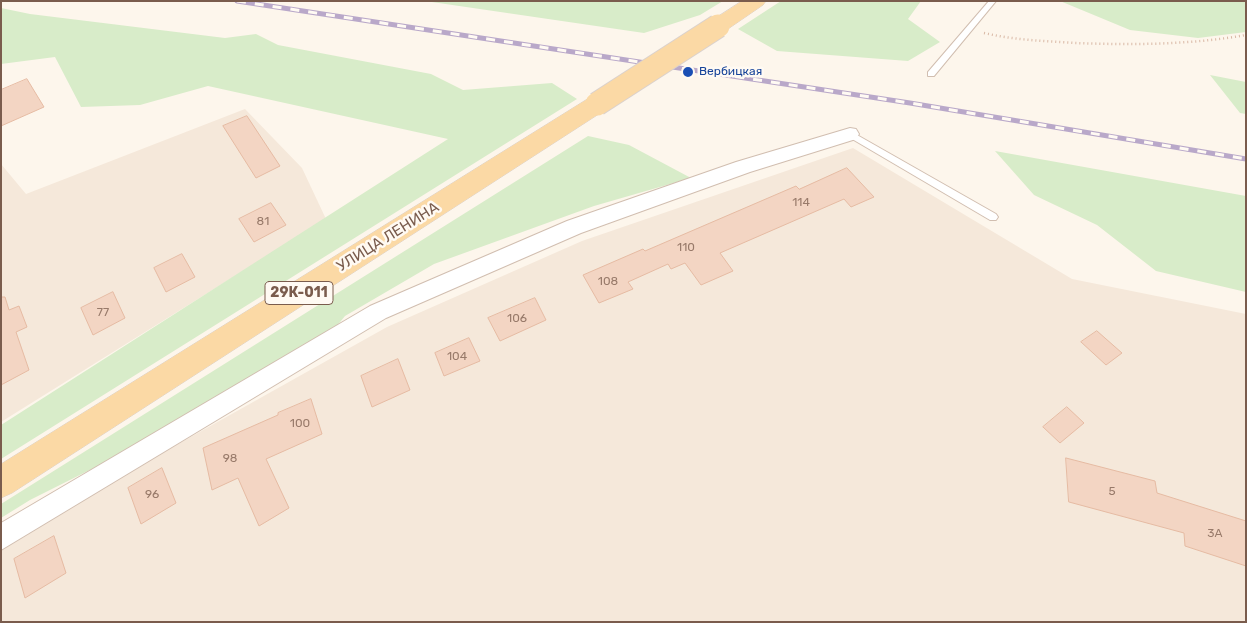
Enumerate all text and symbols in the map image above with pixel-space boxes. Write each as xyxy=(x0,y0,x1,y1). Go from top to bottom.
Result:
marker: Вербицкая xyxy=(681,65,695,79)
place label: Вербицкая xyxy=(699,65,762,79)
house number: 114 xyxy=(792,196,810,210)
street label: УЛИЦА ЛЕНИНА xyxy=(334,198,442,276)
house number: 81 xyxy=(257,215,269,229)
house number: 110 xyxy=(677,241,695,255)
house number: 108 xyxy=(598,275,618,289)
road number: 29К-011 xyxy=(265,282,333,304)
house number: 77 xyxy=(97,306,109,320)
house number: 106 xyxy=(507,312,527,326)
house number: 104 xyxy=(447,350,467,364)
house number: 100 xyxy=(290,417,310,431)
house number: 98 xyxy=(223,452,237,466)
house number: 5 xyxy=(1108,485,1116,499)
house number: 96 xyxy=(145,488,159,502)
house number: 3А xyxy=(1207,527,1223,541)

